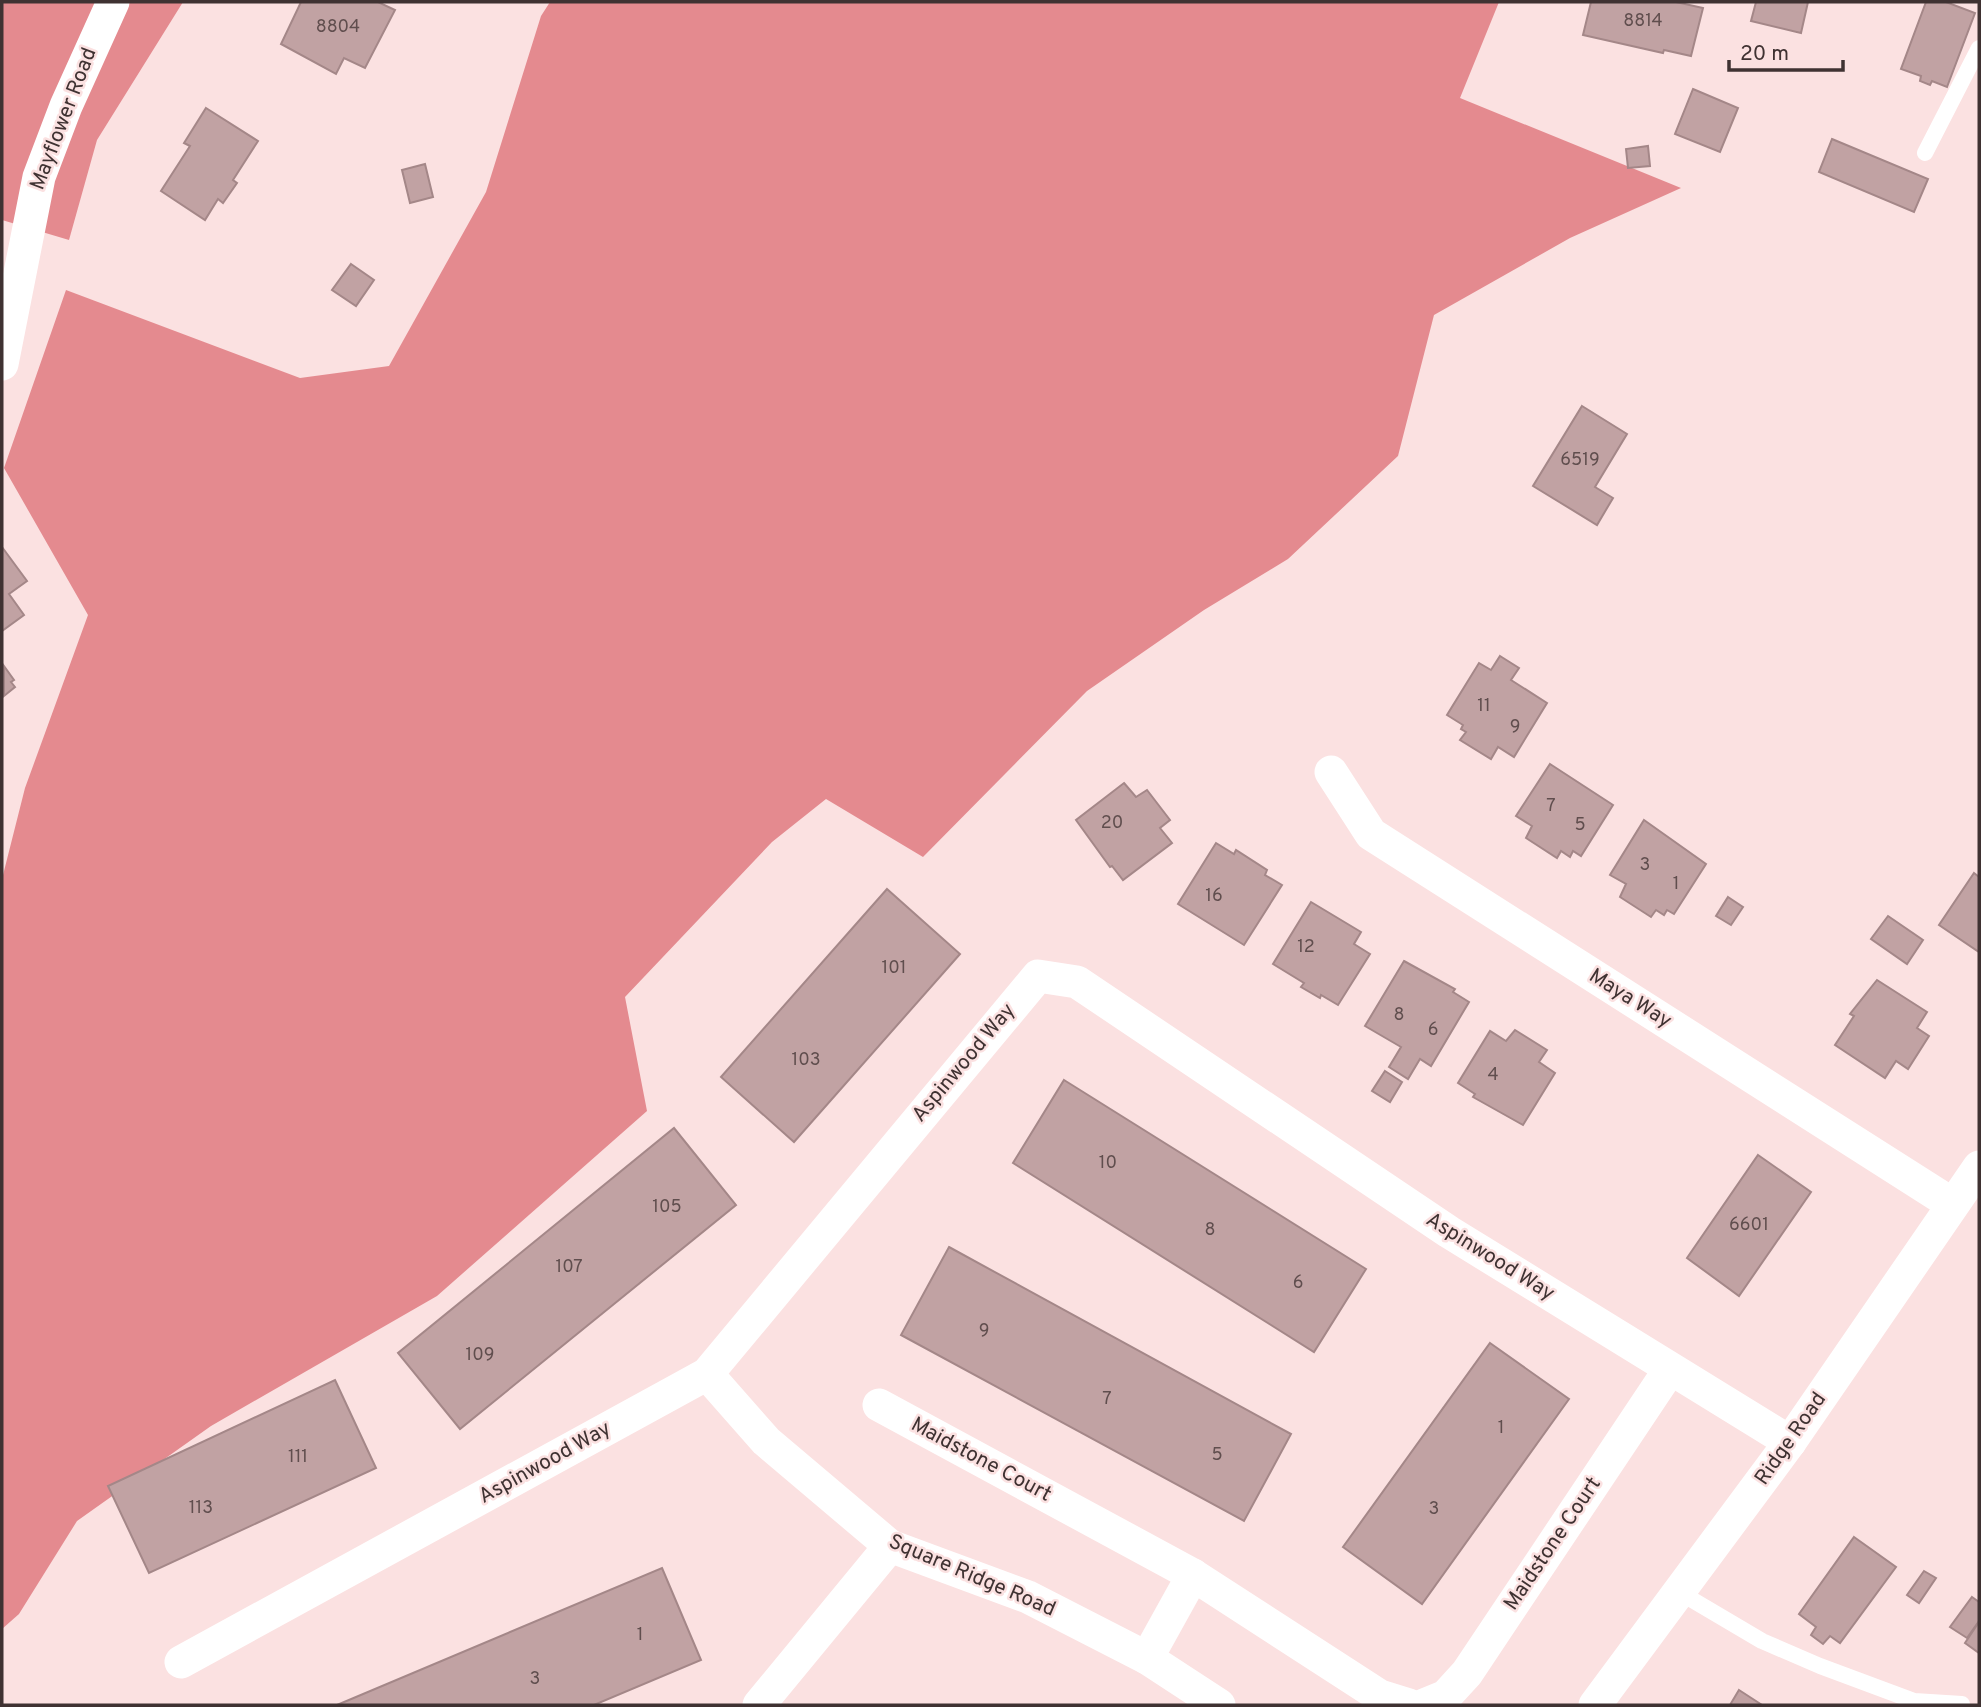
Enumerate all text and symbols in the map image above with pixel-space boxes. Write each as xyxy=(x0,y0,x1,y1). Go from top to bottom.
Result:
house number: 8814 xyxy=(1623,10,1663,33)
house number: 8804 xyxy=(316,16,360,39)
scale bar xyxy=(1729,28,1843,72)
text: 20 m xyxy=(1740,41,1789,68)
street label: Mayflower Road xyxy=(24,44,104,194)
house number: 6519 xyxy=(1560,449,1600,472)
house number: 11 xyxy=(1477,695,1491,718)
house number: 9 xyxy=(1510,716,1520,739)
house number: 7 xyxy=(1546,795,1556,818)
house number: 20 xyxy=(1101,812,1123,835)
house number: 5 xyxy=(1574,814,1586,837)
house number: 3 xyxy=(1640,854,1650,877)
house number: 1 xyxy=(1673,873,1679,896)
house number: 16 xyxy=(1205,885,1223,908)
house number: 12 xyxy=(1297,936,1315,959)
house number: 101 xyxy=(882,957,906,980)
street label: Maya Way xyxy=(1584,963,1676,1035)
street label: Aspinwood Way xyxy=(906,998,1022,1128)
house number: 8 xyxy=(1394,1004,1405,1027)
house number: 6 xyxy=(1428,1019,1438,1042)
house number: 103 xyxy=(791,1049,821,1072)
house number: 4 xyxy=(1487,1064,1499,1087)
house number: 10 xyxy=(1099,1152,1117,1175)
house number: 105 xyxy=(652,1196,682,1219)
street label: Aspinwood Way xyxy=(1420,1207,1560,1307)
house number: 6601 xyxy=(1729,1214,1769,1237)
house number: 8 xyxy=(1205,1219,1216,1242)
house number: 107 xyxy=(555,1256,583,1279)
house number: 6 xyxy=(1293,1272,1303,1295)
house number: 9 xyxy=(979,1320,989,1343)
house number: 109 xyxy=(465,1344,495,1367)
street label: Ridge Road xyxy=(1749,1387,1833,1491)
house number: 7 xyxy=(1102,1388,1112,1411)
street label: Maidstone Court xyxy=(906,1412,1056,1508)
street label: Aspinwood Way xyxy=(474,1415,616,1511)
house number: 1 xyxy=(1498,1417,1504,1440)
house number: 5 xyxy=(1211,1444,1223,1467)
house number: 111 xyxy=(288,1446,308,1469)
street label: Maidstone Court xyxy=(1498,1472,1608,1616)
house number: 113 xyxy=(189,1497,213,1520)
house number: 3 xyxy=(1429,1498,1439,1521)
street label: Square Ridge Road xyxy=(884,1529,1060,1623)
house number: 1 xyxy=(637,1624,643,1647)
house number: 3 xyxy=(530,1668,540,1691)

